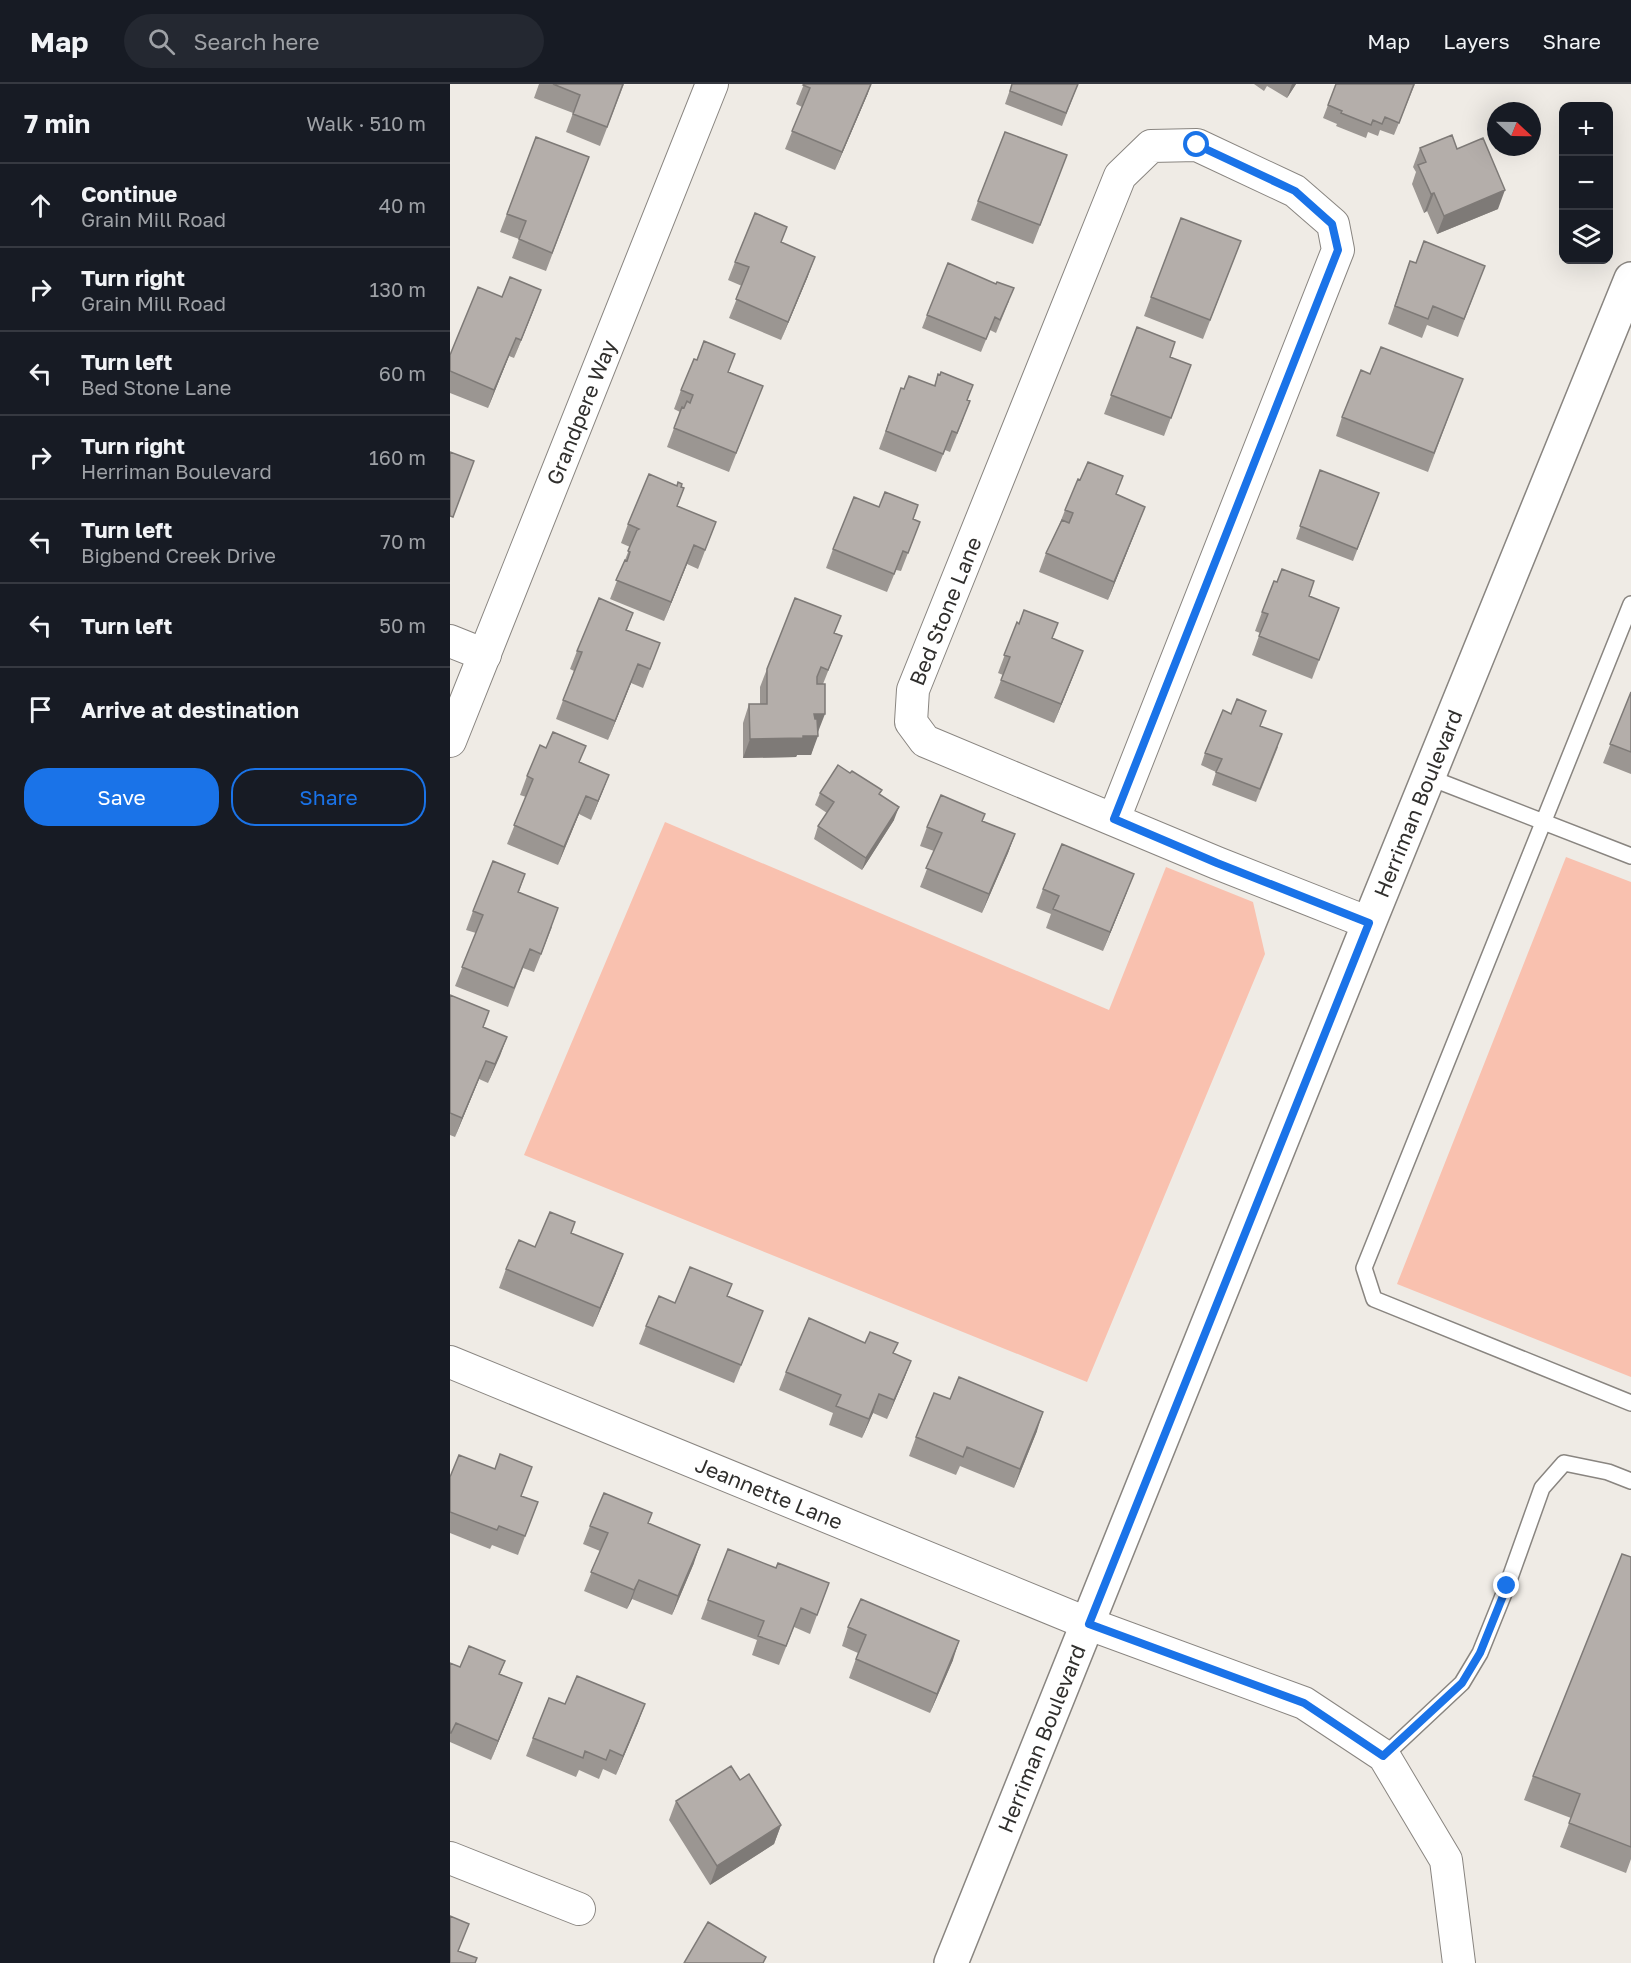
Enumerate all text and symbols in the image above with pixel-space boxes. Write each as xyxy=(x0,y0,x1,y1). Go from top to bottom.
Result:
search box xyxy=(124,14,544,68)
text: Map xyxy=(30,25,88,58)
icon: search xyxy=(145,25,178,58)
text: Search here xyxy=(193,28,319,55)
text: Map xyxy=(1367,28,1410,54)
text: Layers xyxy=(1443,28,1510,54)
text: Share xyxy=(1543,28,1601,54)
north arrow xyxy=(1487,102,1541,156)
map controls xyxy=(1559,102,1613,264)
button: + xyxy=(1559,102,1613,156)
text: 7 min xyxy=(24,108,90,139)
text: Walk · 510 m xyxy=(306,111,426,135)
route start xyxy=(1183,131,1209,157)
button: − xyxy=(1559,156,1613,210)
text: Continue xyxy=(81,180,177,207)
icon: ahead xyxy=(24,189,57,222)
text: 40 m xyxy=(379,193,426,217)
text: Grain Mill Road xyxy=(81,207,226,231)
button: layers xyxy=(1559,210,1613,264)
text: Turn right xyxy=(81,264,185,291)
icon: right xyxy=(24,273,57,306)
text: 130 m xyxy=(370,277,426,301)
text: Grain Mill Road xyxy=(81,291,226,315)
street label: Grandpere Way xyxy=(541,336,622,488)
text: Turn left xyxy=(81,348,172,375)
icon: left xyxy=(24,357,57,390)
text: 60 m xyxy=(379,361,426,385)
text: Bed Stone Lane xyxy=(81,375,231,399)
text: Turn right xyxy=(81,432,185,459)
icon: right xyxy=(24,441,57,474)
text: 160 m xyxy=(369,445,426,469)
text: Herriman Boulevard xyxy=(81,459,272,483)
text: Turn left xyxy=(81,516,172,543)
icon: left xyxy=(24,525,57,558)
text: 70 m xyxy=(380,529,426,553)
street label: Bed Stone Lane xyxy=(903,533,987,689)
text: Bigbend Creek Drive xyxy=(81,543,276,567)
icon: left xyxy=(24,609,57,642)
text: Turn left xyxy=(81,612,172,639)
text: 50 m xyxy=(379,613,426,637)
icon: arrive xyxy=(24,693,57,726)
text: Arrive at destination xyxy=(81,696,299,723)
street label: Herriman Boulevard xyxy=(1368,706,1467,901)
button: Save xyxy=(24,768,219,826)
button: Share xyxy=(231,768,426,826)
street label: Jeannette Lane xyxy=(692,1451,847,1535)
route end xyxy=(1493,1572,1519,1598)
street label: Herriman Boulevard xyxy=(992,1641,1091,1836)

